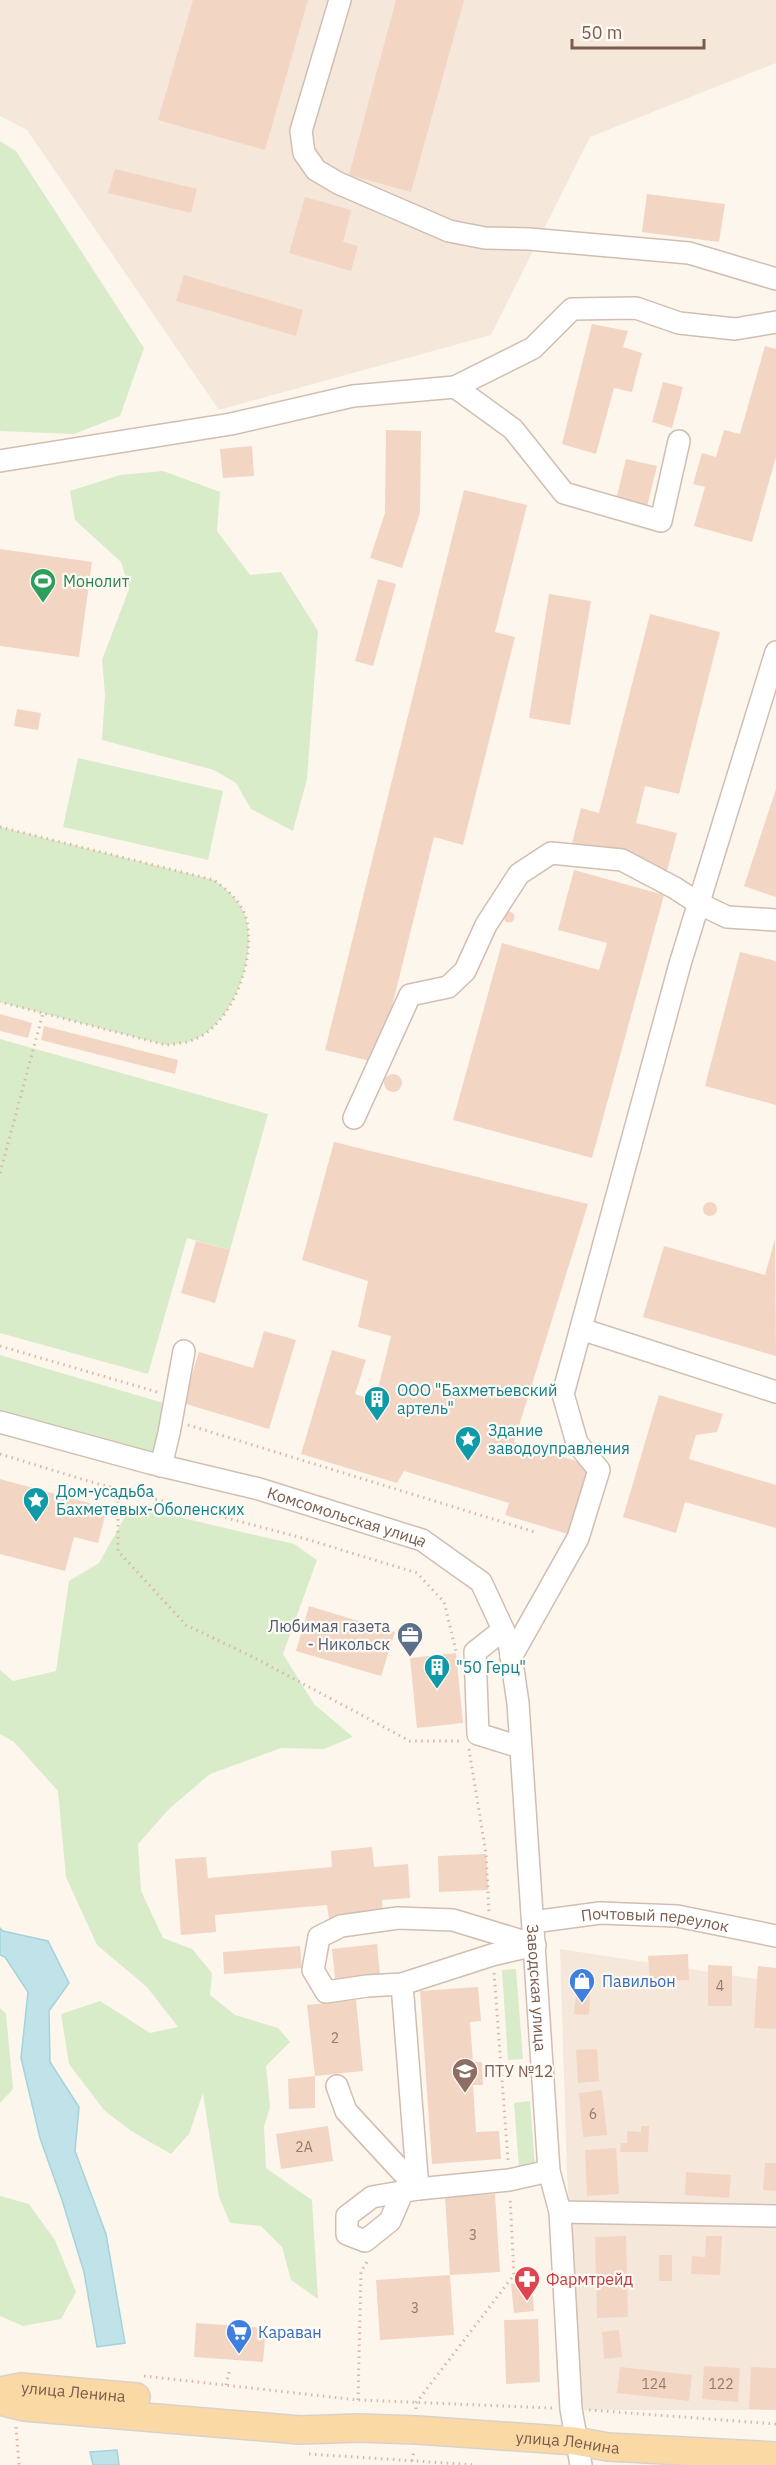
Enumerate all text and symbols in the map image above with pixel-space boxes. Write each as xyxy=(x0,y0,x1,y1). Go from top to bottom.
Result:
scale bar xyxy=(572,12,704,50)
text: 50 m xyxy=(581,21,623,44)
sports icon: Монолит xyxy=(28,566,58,604)
place label: Монолит xyxy=(63,571,130,591)
place label: ООО "Бахметьевский артель" xyxy=(397,1380,557,1418)
building icon: ООО "Бахметьевский артель" xyxy=(362,1384,392,1422)
place label: Здание заводоуправления xyxy=(488,1420,630,1458)
place icon: Здание заводоуправления xyxy=(453,1424,483,1462)
place label: Дом-усадьба Бахметевых-Оболенских xyxy=(56,1481,244,1519)
street label: Комсомольская улица xyxy=(265,1482,432,1551)
place icon: Дом-усадьба Бахметевых-Оболенских xyxy=(21,1485,51,1523)
place label: Любимая газета - Никольск xyxy=(268,1616,390,1654)
office icon: Любимая газета - Никольск xyxy=(395,1620,425,1658)
building icon: "50 Герц" xyxy=(422,1652,452,1690)
place label: "50 Герц" xyxy=(456,1657,526,1677)
street label: Почтовый переулок xyxy=(580,1903,731,1936)
street label: Заводская улица xyxy=(523,1923,551,2052)
shop icon: Павильон xyxy=(567,1966,597,2004)
place label: Павильон xyxy=(602,1971,676,1991)
house number: 4 xyxy=(716,1977,724,1995)
house number: 2 xyxy=(331,2029,339,2047)
school or university icon: ПТУ №12 xyxy=(450,2056,480,2094)
place label: ПТУ №12 xyxy=(484,2061,553,2081)
house number: 6 xyxy=(589,2105,597,2123)
house number: 2А xyxy=(295,2138,313,2156)
house number: 3 xyxy=(469,2226,477,2244)
pharmacy icon: Фармтрейд xyxy=(512,2264,542,2302)
place label: Фармтрейд xyxy=(546,2269,633,2289)
house number: 3 xyxy=(411,2299,419,2317)
supermarket icon: Караван xyxy=(224,2317,254,2355)
place label: Караван xyxy=(258,2322,322,2342)
house number: 124 xyxy=(641,2375,667,2393)
house number: 122 xyxy=(708,2375,734,2393)
street label: улица Ленина xyxy=(20,2377,127,2406)
street label: улица Ленина xyxy=(515,2427,621,2458)

